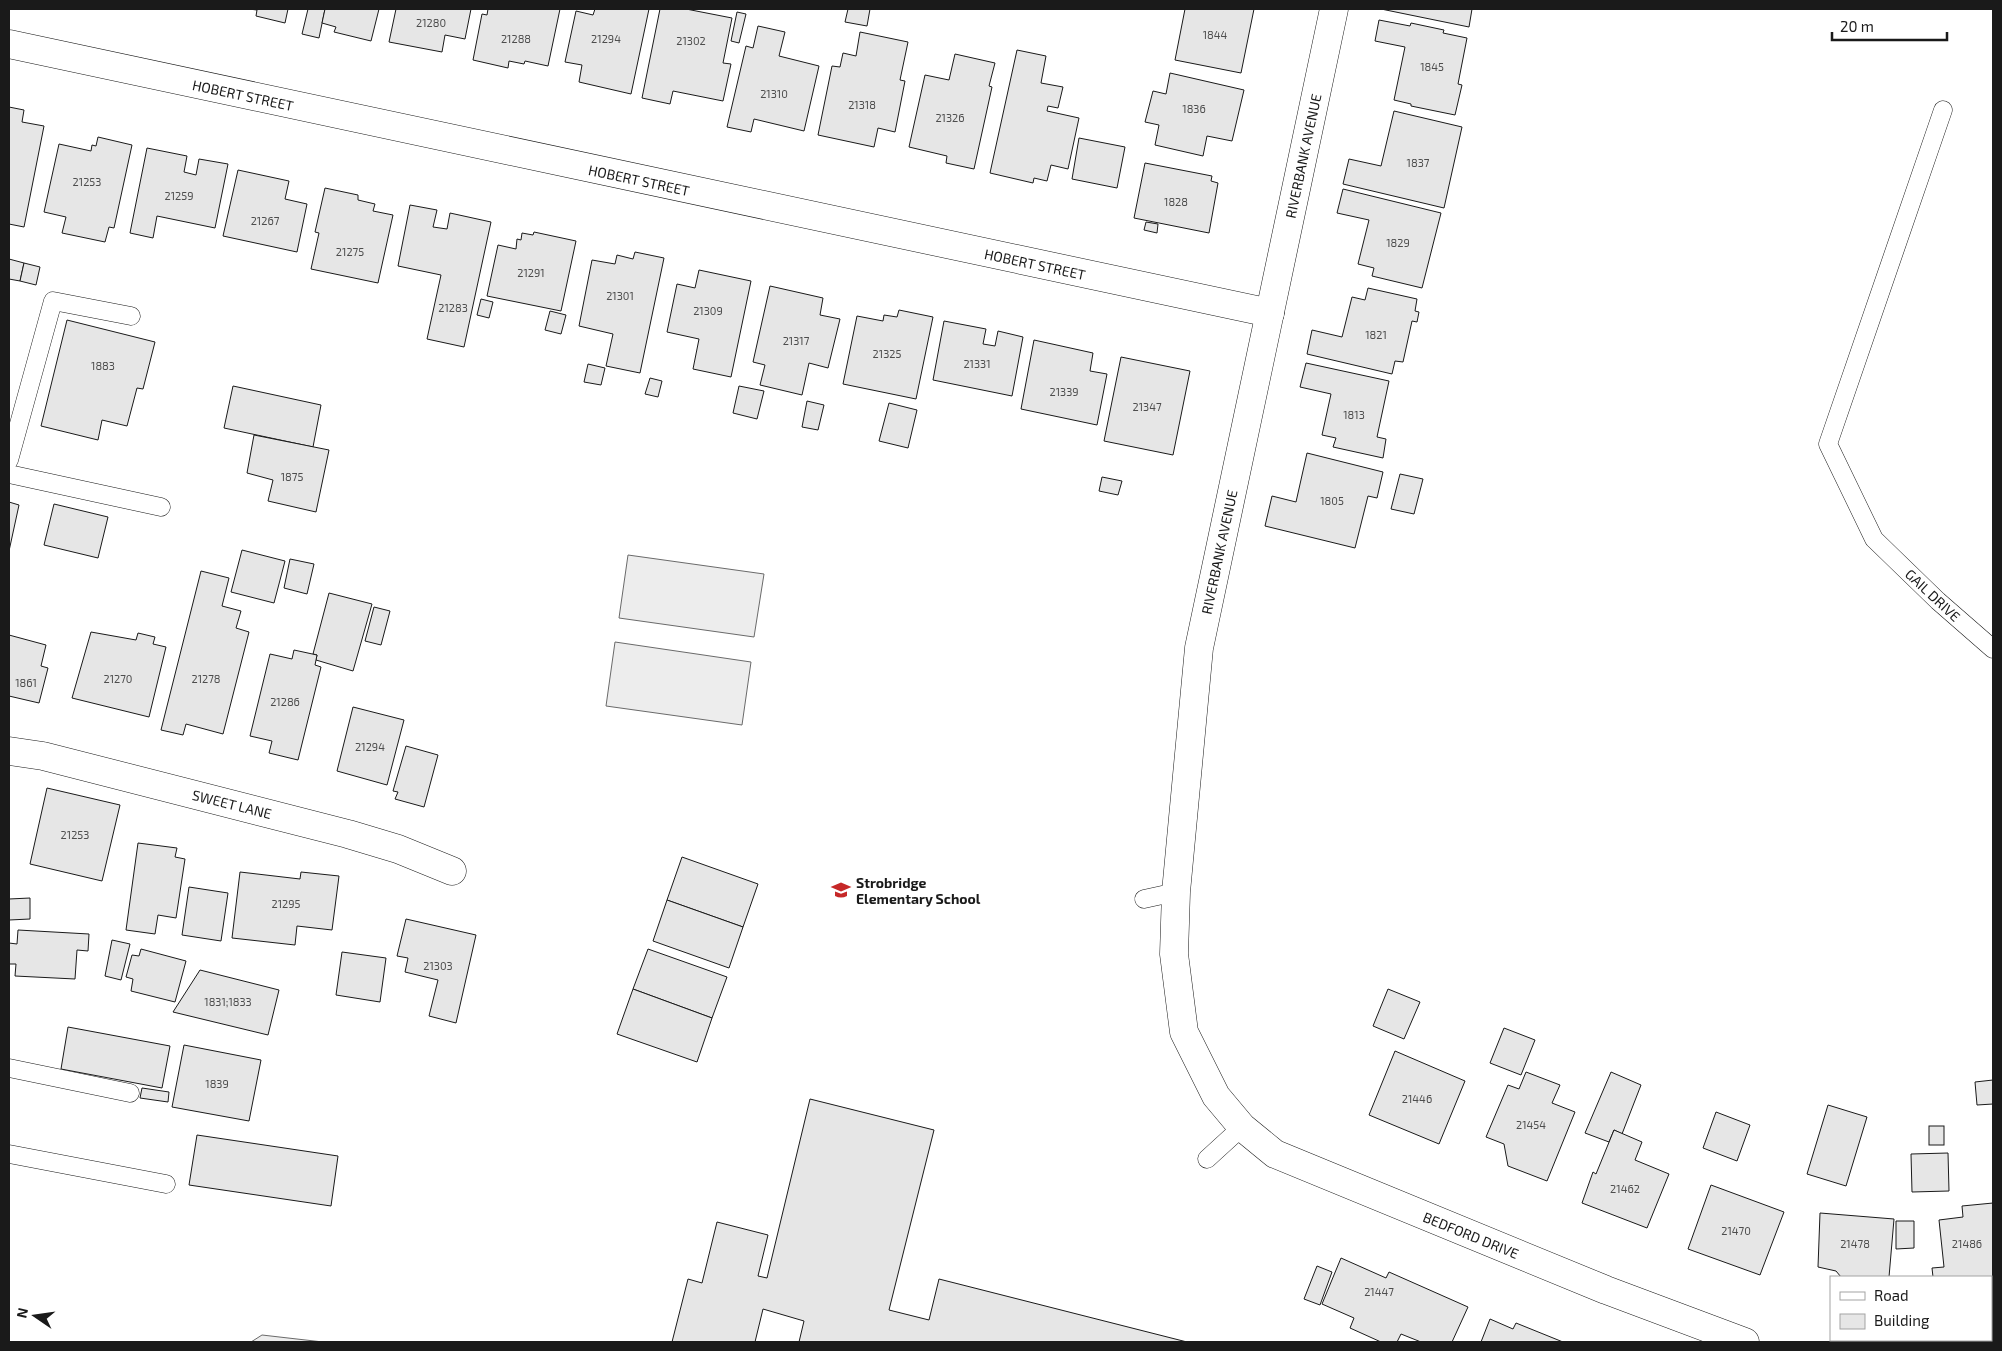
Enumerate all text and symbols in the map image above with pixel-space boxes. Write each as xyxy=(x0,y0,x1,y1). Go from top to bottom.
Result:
scale bar xyxy=(1832,10,1947,42)
house number: 21280 xyxy=(416,16,446,29)
text: 20 m xyxy=(1840,17,1874,35)
house number: 1844 xyxy=(1203,28,1228,41)
house number: 21288 xyxy=(501,32,531,45)
house number: 21294 xyxy=(591,32,621,45)
house number: 21302 xyxy=(676,34,706,47)
house number: 1845 xyxy=(1420,60,1444,73)
street label: HOBERT STREET xyxy=(191,76,295,114)
house number: 21310 xyxy=(760,87,788,100)
street label: RIVERBANK AVENUE xyxy=(1281,92,1325,220)
house number: 21318 xyxy=(848,98,876,111)
house number: 1836 xyxy=(1182,102,1206,115)
house number: 21326 xyxy=(935,111,965,124)
house number: 1837 xyxy=(1407,156,1430,169)
street label: HOBERT STREET xyxy=(587,161,691,199)
house number: 21253 xyxy=(73,175,101,188)
house number: 21259 xyxy=(165,189,193,202)
house number: 1828 xyxy=(1164,195,1188,208)
house number: 21267 xyxy=(251,214,280,227)
house number: 1829 xyxy=(1386,236,1410,249)
house number: 21275 xyxy=(336,245,364,258)
street label: HOBERT STREET xyxy=(983,245,1087,283)
house number: 21291 xyxy=(517,266,545,279)
house number: 21301 xyxy=(606,289,634,302)
house number: 21283 xyxy=(438,301,468,314)
house number: 21309 xyxy=(693,304,723,317)
house number: 1821 xyxy=(1365,328,1387,341)
house number: 21317 xyxy=(783,334,810,347)
house number: 21325 xyxy=(873,347,901,360)
house number: 21331 xyxy=(963,357,991,370)
house number: 1883 xyxy=(91,359,115,372)
house number: 21339 xyxy=(1049,385,1079,398)
house number: 21347 xyxy=(1132,400,1162,413)
house number: 1813 xyxy=(1343,408,1365,421)
house number: 1875 xyxy=(281,470,303,483)
street label: RIVERBANK AVENUE xyxy=(1197,488,1241,616)
house number: 1805 xyxy=(1320,494,1344,507)
street label: GAIL DRIVE xyxy=(1902,565,1964,625)
house number: 21270 xyxy=(103,672,133,685)
house number: 21278 xyxy=(191,672,221,685)
house number: 1861 xyxy=(15,676,37,689)
house number: 21286 xyxy=(270,695,300,708)
house number: 21294 xyxy=(355,740,385,753)
street label: SWEET LANE xyxy=(190,786,274,822)
house number: 21253 xyxy=(61,828,89,841)
place label: Strobridge Elementary School xyxy=(856,874,981,907)
school or university icon: Strobridge Elementary School xyxy=(830,879,852,901)
house number: 21295 xyxy=(272,897,301,910)
house number: 21303 xyxy=(423,959,453,972)
house number: 1831;1833 xyxy=(204,995,252,1008)
house number: 1839 xyxy=(205,1077,229,1090)
house number: 21446 xyxy=(1402,1092,1432,1105)
house number: 21454 xyxy=(1516,1118,1546,1131)
house number: 21462 xyxy=(1610,1182,1640,1195)
street label: BEDFORD DRIVE xyxy=(1421,1208,1521,1262)
house number: 21470 xyxy=(1721,1224,1751,1237)
house number: 21478 xyxy=(1840,1237,1870,1250)
house number: 21486 xyxy=(1952,1237,1982,1250)
legend xyxy=(1830,1276,1992,1341)
house number: 21447 xyxy=(1364,1285,1394,1298)
text: Road xyxy=(1874,1286,1909,1304)
north arrow xyxy=(10,1291,60,1341)
text: N xyxy=(12,1306,31,1320)
text: Building xyxy=(1874,1311,1930,1329)

